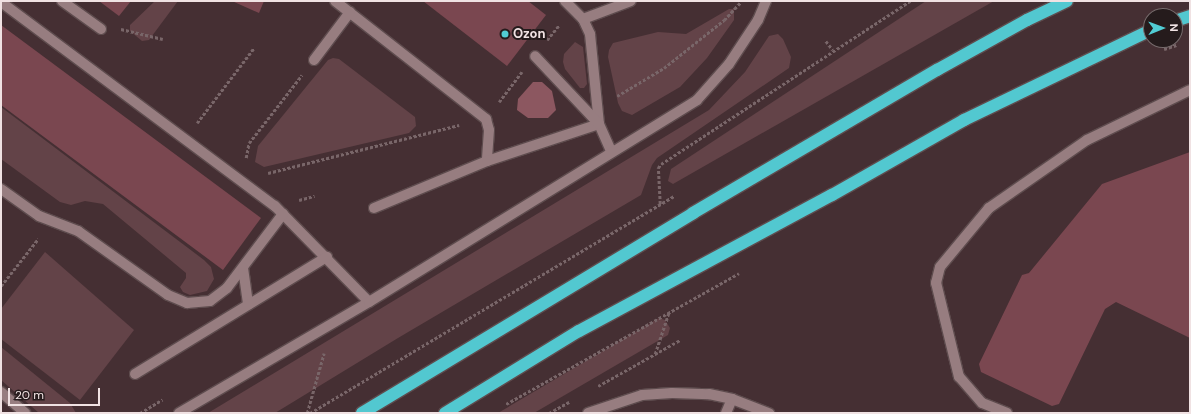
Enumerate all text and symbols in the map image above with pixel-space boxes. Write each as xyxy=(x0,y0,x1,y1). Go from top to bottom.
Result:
north arrow xyxy=(1143,8,1183,48)
text: N xyxy=(1167,24,1181,32)
place label: Ozon xyxy=(513,26,546,42)
marker: Ozon xyxy=(500,29,510,39)
scale bar xyxy=(10,380,102,406)
text: 20 m xyxy=(15,387,44,403)

